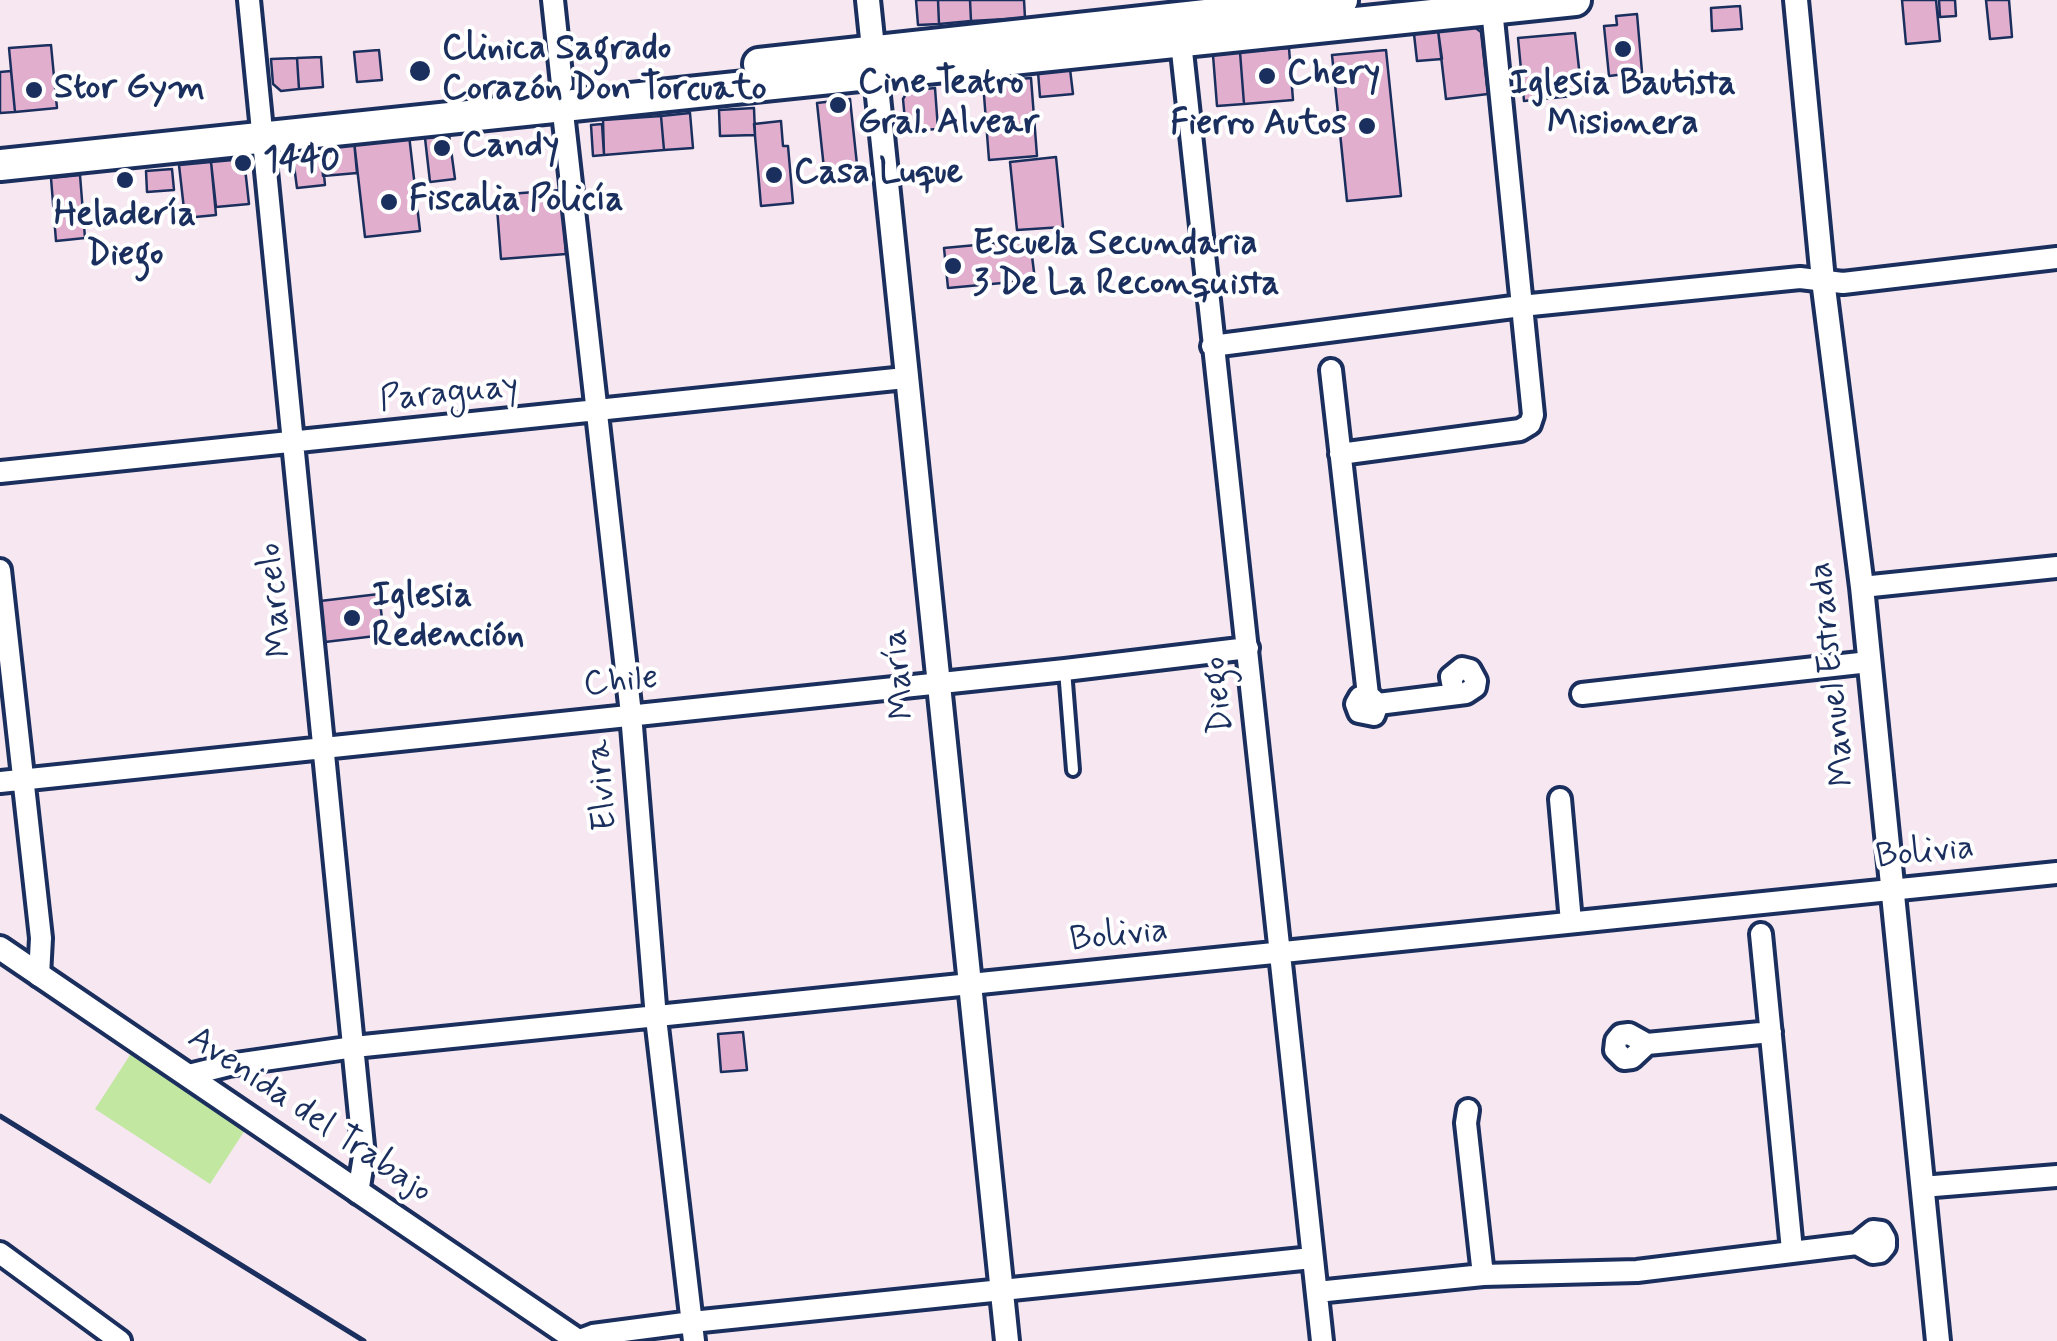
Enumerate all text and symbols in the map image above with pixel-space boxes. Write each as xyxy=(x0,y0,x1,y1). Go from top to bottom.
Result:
place label: Clinica Sagrado Corazón Don Torcuato xyxy=(442,30,767,112)
marker: Iglesia Bautista Misionera xyxy=(1612,38,1634,60)
place label: Chery xyxy=(1287,55,1380,97)
marker: Clinica Sagrado Corazón Don Torcuato xyxy=(407,58,433,84)
place label: Cine Teatro Gral. Alvear xyxy=(858,64,1039,146)
marker: Chery xyxy=(1256,65,1278,87)
place label: Iglesia Bautista Misionera xyxy=(1510,65,1736,147)
place label: Stor Gym xyxy=(54,69,205,111)
marker: Stor Gym xyxy=(23,79,45,101)
marker: Cine Teatro Gral. Alvear xyxy=(827,94,849,116)
place label: Fierro Autos xyxy=(1170,105,1347,147)
marker: Fierro Autos xyxy=(1356,115,1378,137)
place label: Candy xyxy=(462,127,559,169)
marker: Candy xyxy=(431,137,453,159)
place label: 1440 xyxy=(263,142,340,184)
marker: 1440 xyxy=(232,152,254,174)
place label: Casa Luque xyxy=(794,154,963,196)
marker: Casa Luque xyxy=(763,164,785,186)
marker: Heladería Diego xyxy=(114,169,136,191)
place label: Fiscalia Policía xyxy=(409,181,624,223)
marker: Fiscalia Policía xyxy=(378,191,400,213)
place label: Heladería Diego xyxy=(54,196,196,278)
place label: Escuela Secundaria 3 De La Reconquista xyxy=(973,225,1279,307)
marker: Escuela Secundaria 3 De La Reconquista xyxy=(942,255,964,277)
street label: Paraguay xyxy=(377,367,521,423)
street label: Marcelo xyxy=(250,541,304,659)
street label: Manuel Estrada xyxy=(1801,560,1867,788)
place label: Iglesia Redención xyxy=(372,577,524,659)
marker: Iglesia Redención xyxy=(341,607,363,629)
street label: María xyxy=(875,627,927,721)
street label: Diego xyxy=(1195,654,1245,736)
street label: Chile xyxy=(582,658,660,708)
street label: Elvira xyxy=(579,738,629,832)
street label: Bolivia xyxy=(1874,828,1976,880)
street label: Bolivia xyxy=(1068,911,1170,963)
street label: Avenida del Trabajo xyxy=(179,1019,439,1213)

